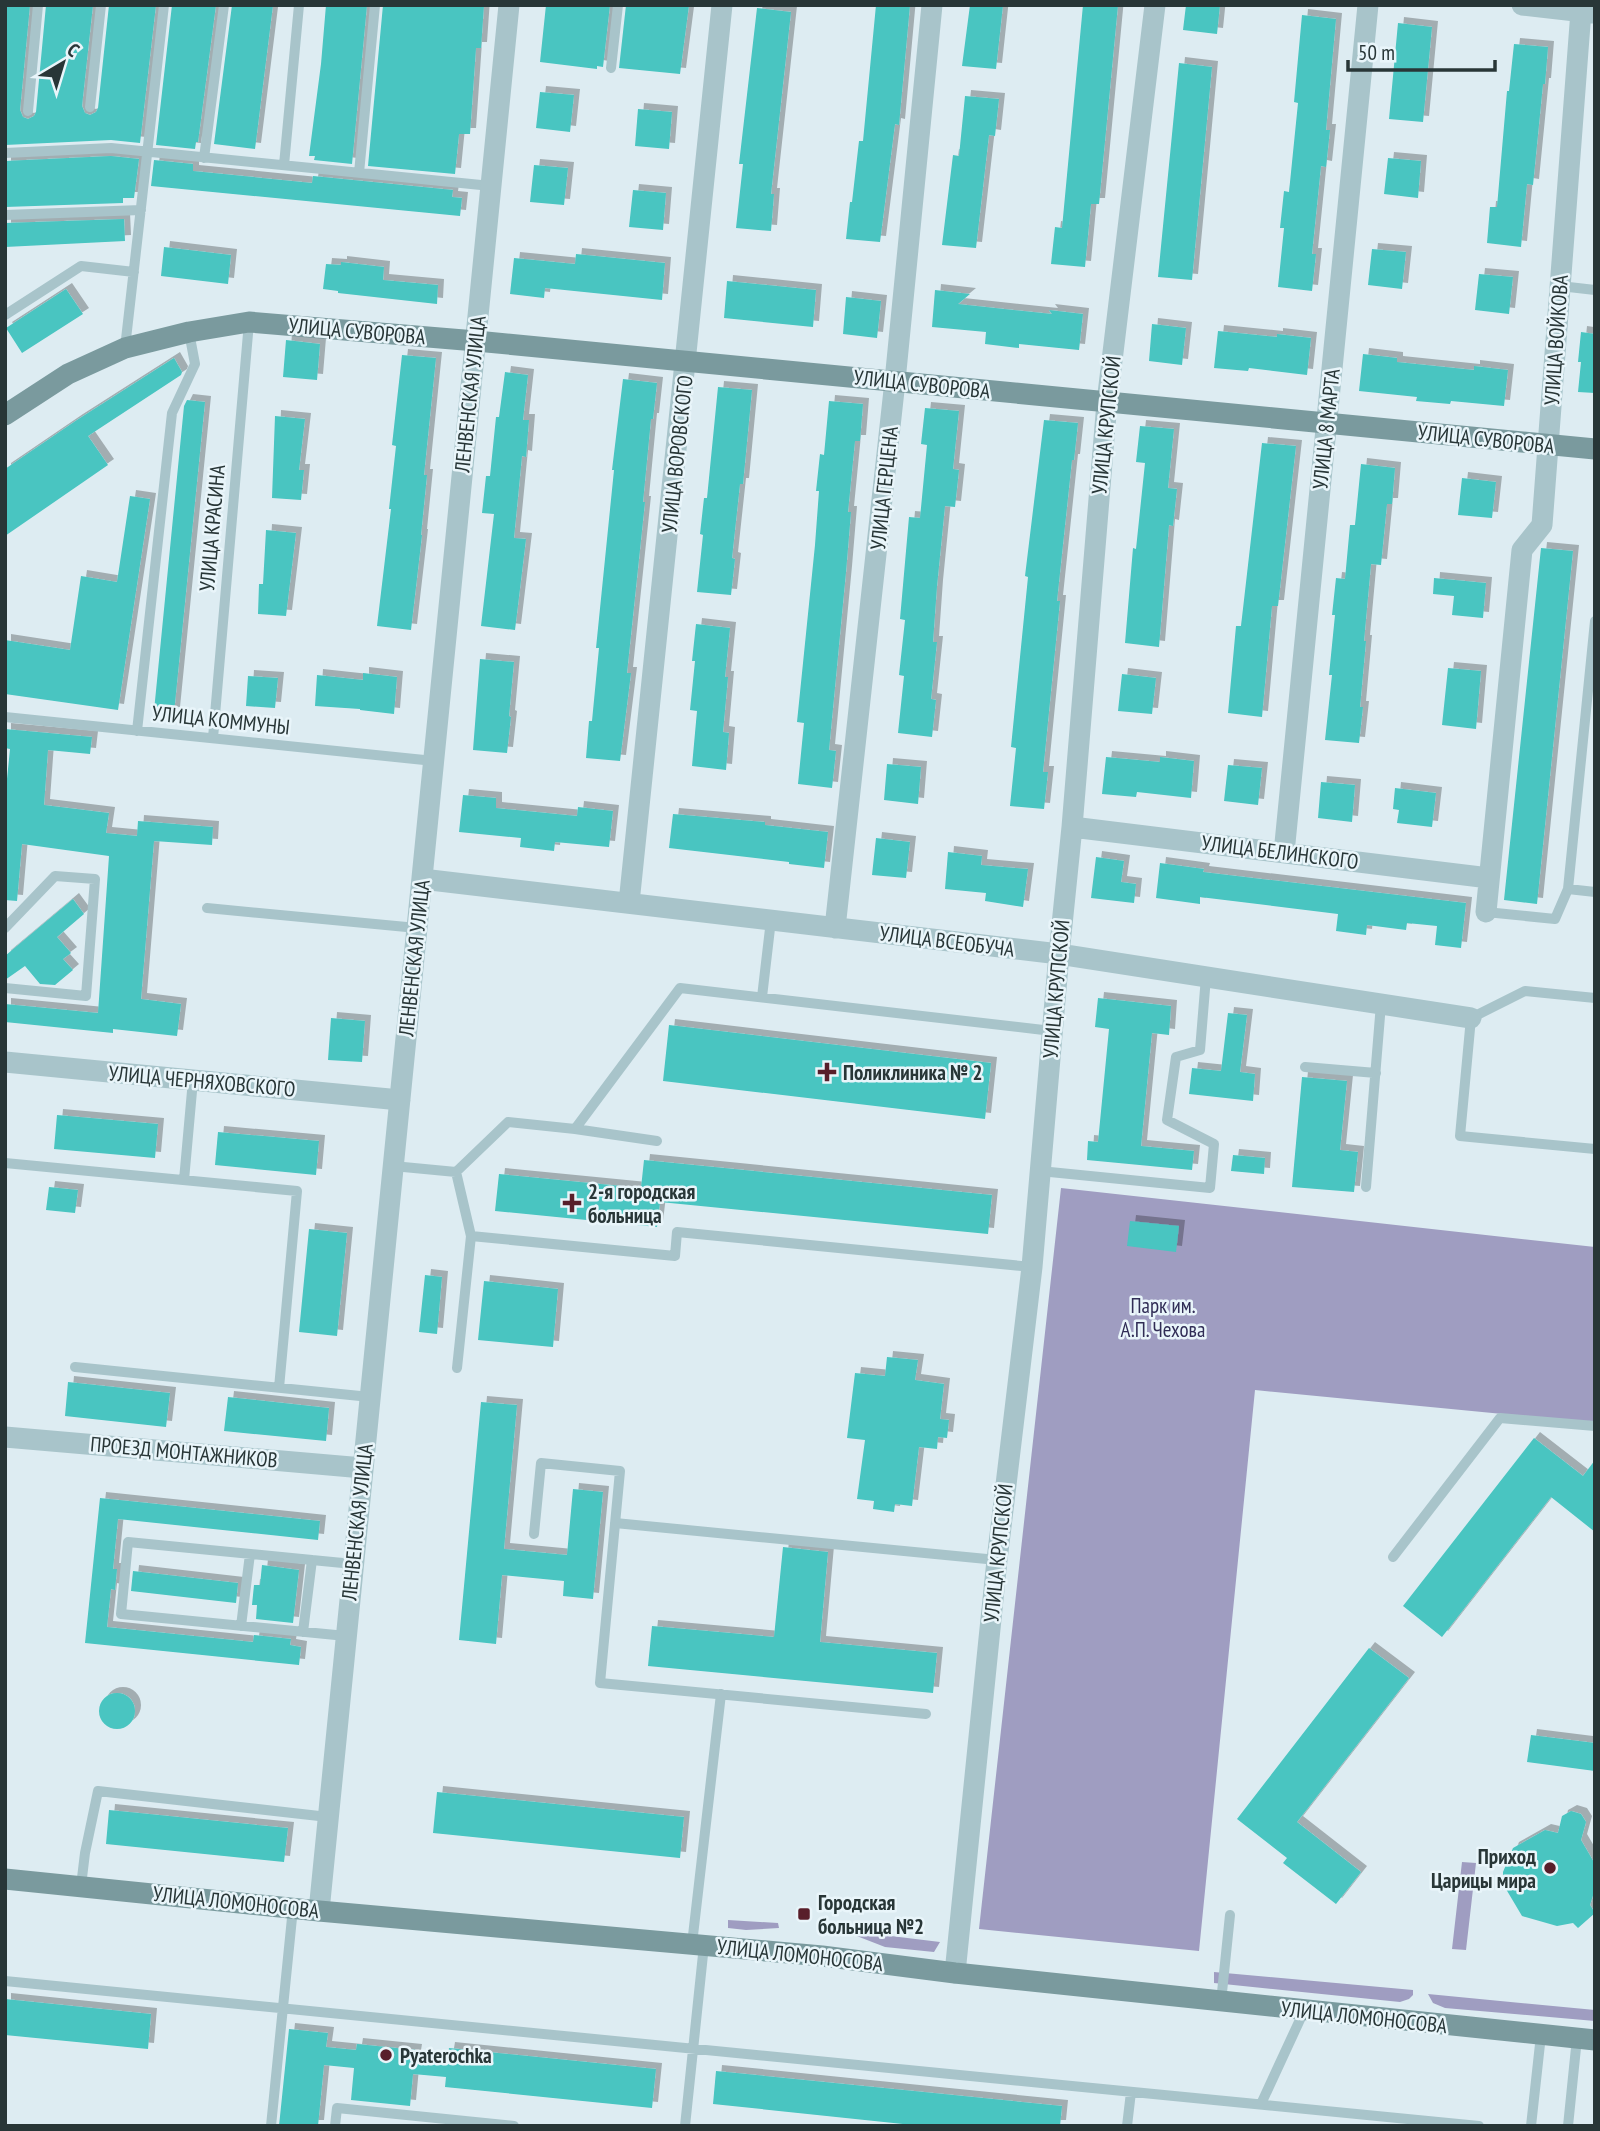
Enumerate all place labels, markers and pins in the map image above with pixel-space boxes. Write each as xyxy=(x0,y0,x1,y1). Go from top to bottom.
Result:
place label: Поликлиника № 2 xyxy=(843,1059,982,1086)
marker: Поликлиника № 2 xyxy=(817,1062,837,1082)
place label: 2-я городская больница xyxy=(588,1178,695,1229)
marker: 2-я городская больница xyxy=(562,1193,582,1213)
place label: Приход Царицы мира xyxy=(1431,1843,1536,1894)
marker: Приход Царицы мира xyxy=(1542,1860,1558,1876)
place label: Городская больница №2 xyxy=(818,1889,924,1940)
marker: Городская больница №2 xyxy=(796,1906,812,1922)
place label: Pyaterochka xyxy=(400,2042,492,2069)
marker: Pyaterochka xyxy=(378,2047,394,2063)

